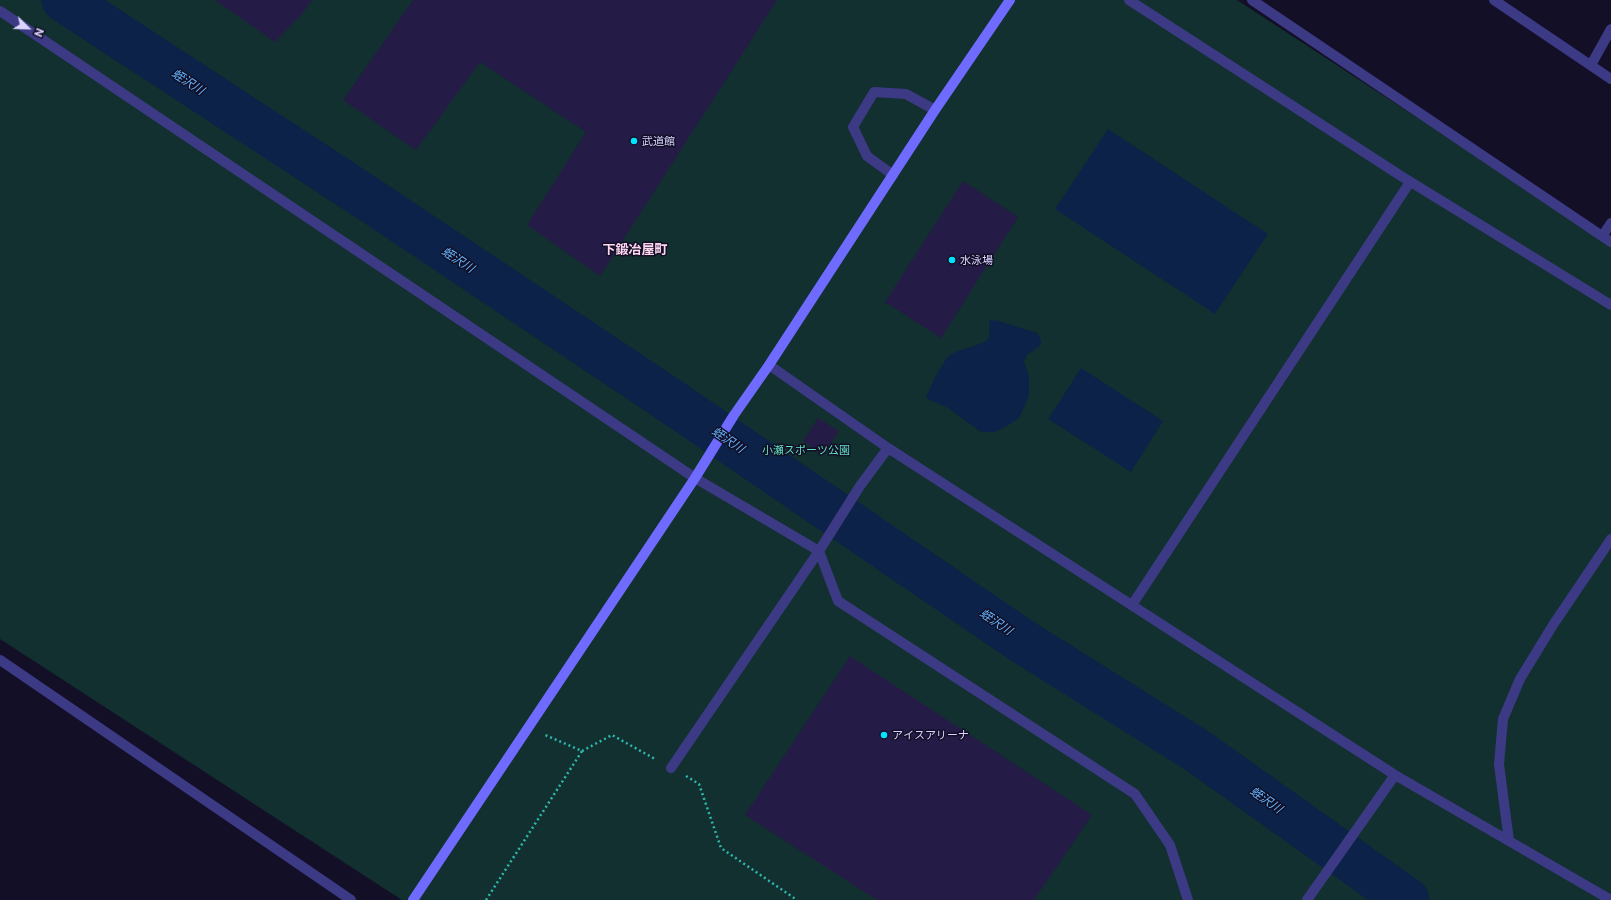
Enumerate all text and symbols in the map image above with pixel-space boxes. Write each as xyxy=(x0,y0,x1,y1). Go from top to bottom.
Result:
north arrow xyxy=(8,8,48,48)
text: N xyxy=(32,27,47,39)
water label: 蛭沢川 xyxy=(169,66,207,98)
place label: 武道館 xyxy=(642,134,675,148)
marker: 武道館 xyxy=(629,136,639,146)
district label: 下鍛冶屋町 xyxy=(603,242,667,258)
water label: 蛭沢川 xyxy=(439,244,477,276)
place label: 水泳場 xyxy=(960,253,993,267)
marker: 水泳場 xyxy=(947,255,957,265)
water label: 蛭沢川 xyxy=(709,424,747,456)
park label: 小瀬スポーツ公園 xyxy=(762,443,850,457)
water label: 蛭沢川 xyxy=(977,606,1015,638)
place label: アイスアリーナ xyxy=(892,728,969,742)
marker: アイスアリーナ xyxy=(879,730,889,740)
water label: 蛭沢川 xyxy=(1247,784,1285,816)

